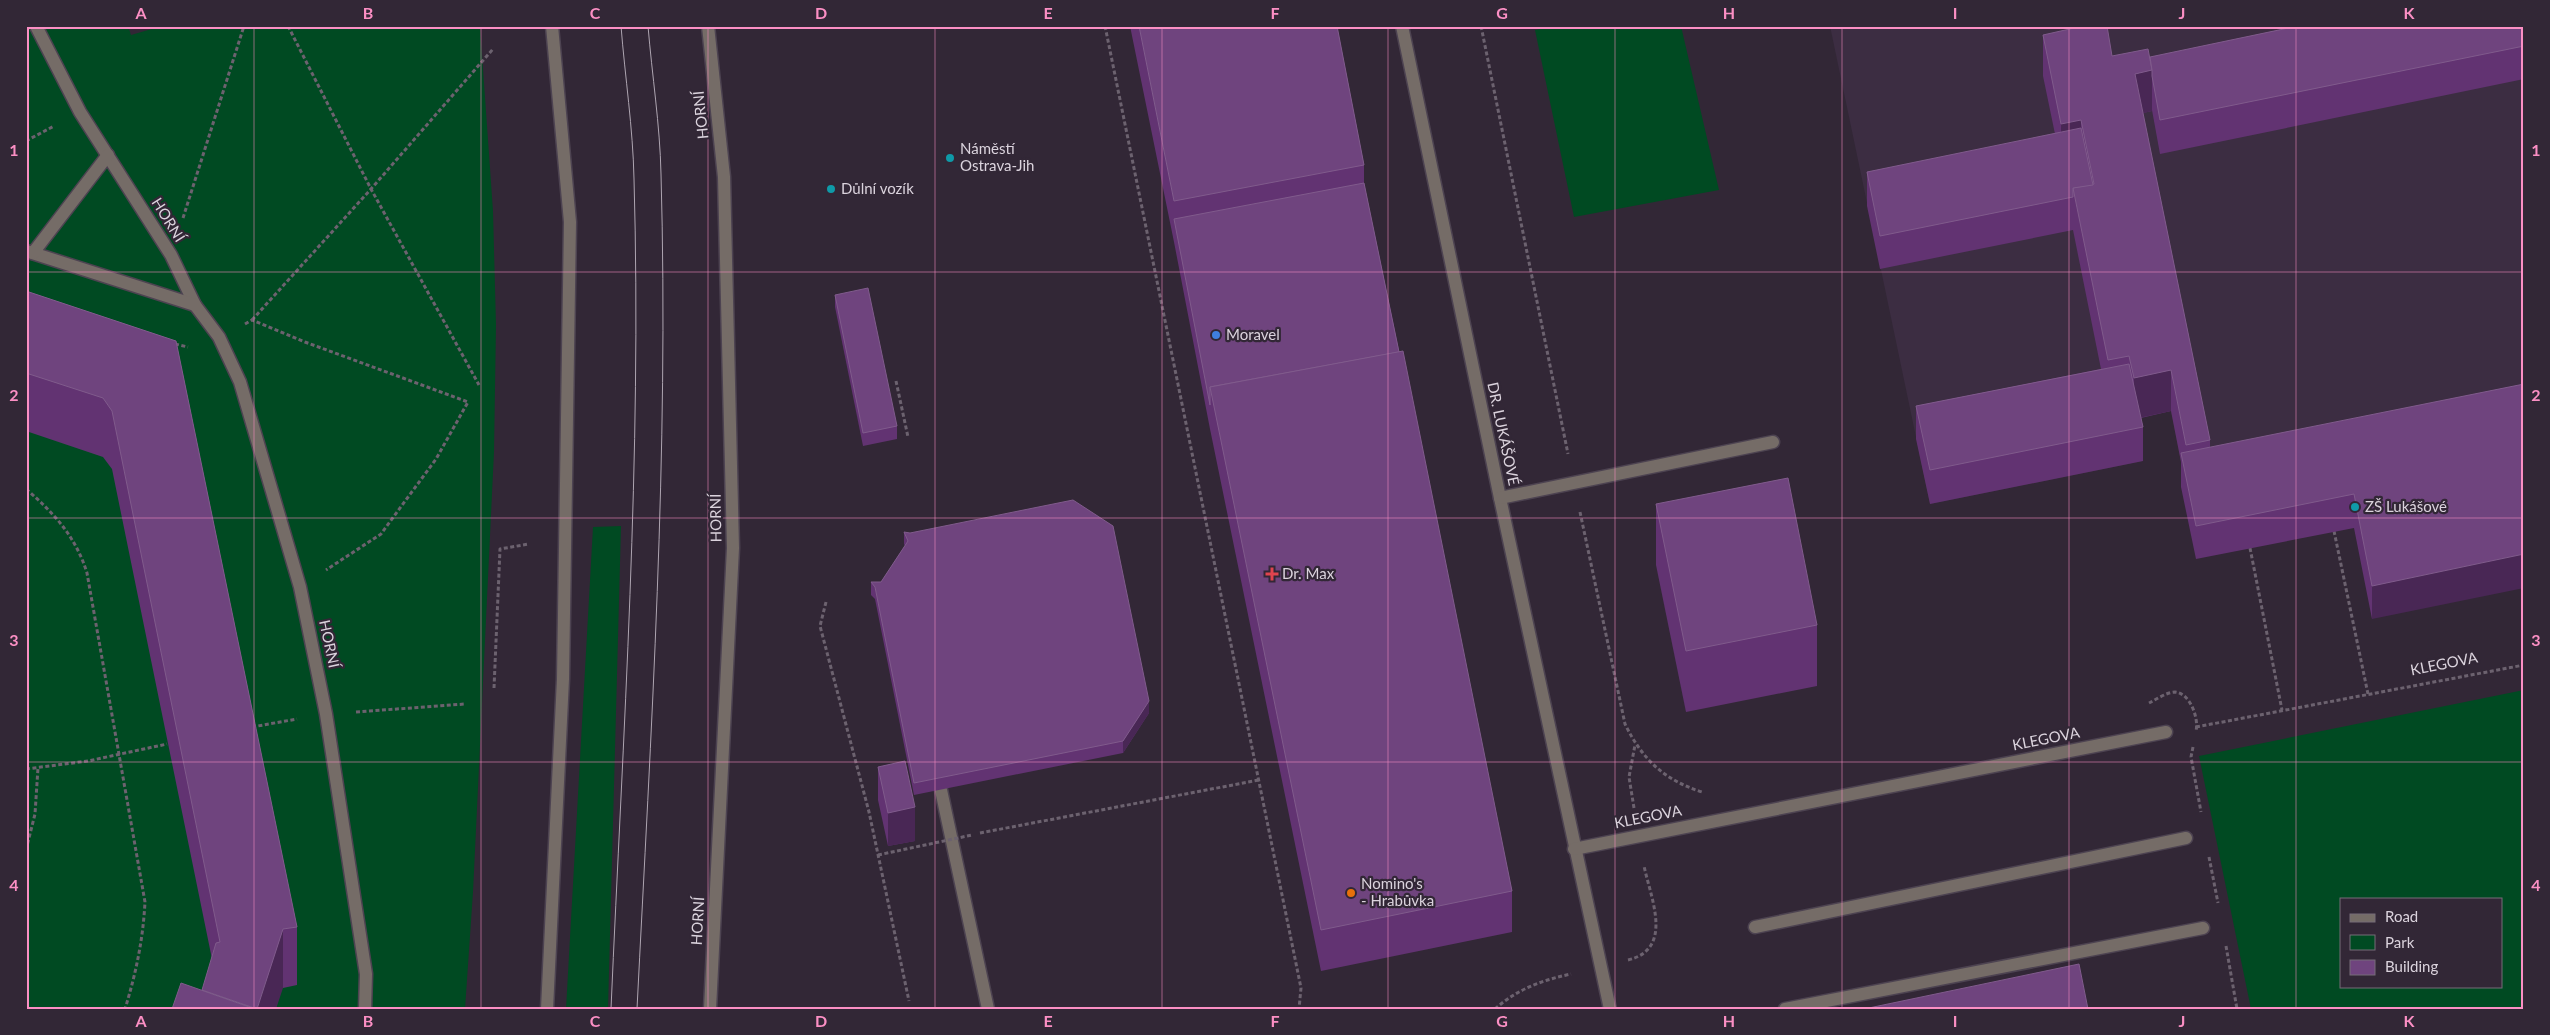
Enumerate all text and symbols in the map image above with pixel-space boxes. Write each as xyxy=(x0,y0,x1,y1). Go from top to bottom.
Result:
text: A xyxy=(134,3,147,22)
text: B xyxy=(363,3,373,22)
text: C xyxy=(590,3,601,22)
text: D xyxy=(815,3,827,22)
text: E xyxy=(1043,3,1053,22)
text: F xyxy=(1270,3,1280,22)
text: G xyxy=(1496,3,1508,22)
text: H xyxy=(1723,3,1735,22)
text: I xyxy=(1953,3,1957,22)
text: J xyxy=(2179,3,2185,22)
text: K xyxy=(2404,3,2416,22)
street label: HORNÍ xyxy=(688,89,711,140)
place label: Náměstí Ostrava-Jih xyxy=(960,139,1034,174)
text: 1 xyxy=(9,140,19,159)
text: 1 xyxy=(2531,140,2541,159)
marker: Náměstí Ostrava-Jih xyxy=(944,152,956,164)
place label: Důlní vozík xyxy=(841,179,914,197)
marker: Důlní vozík xyxy=(825,183,837,195)
street label: HORNÍ xyxy=(148,194,190,245)
place label: Moravel xyxy=(1226,325,1280,343)
marker: Moravel xyxy=(1210,329,1222,341)
street label: DR. LUKÁŠOVÉ xyxy=(1484,380,1524,487)
text: 2 xyxy=(9,385,19,404)
text: 2 xyxy=(2531,385,2541,404)
street label: HORNÍ xyxy=(706,493,724,542)
place label: ZŠ Lukášové xyxy=(2365,497,2447,515)
marker: ZŠ Lukášové xyxy=(2349,501,2361,513)
place label: Dr. Max xyxy=(1282,564,1335,582)
marker: Dr. Max xyxy=(1266,568,1278,580)
street label: HORNÍ xyxy=(316,618,344,670)
text: 3 xyxy=(9,630,19,649)
text: 3 xyxy=(2531,630,2541,649)
street label: KLEGOVA xyxy=(2409,648,2480,678)
street label: KLEGOVA xyxy=(2011,723,2082,753)
street label: KLEGOVA xyxy=(1613,801,1684,831)
place label: Nomino's - Hrabůvka xyxy=(1361,874,1434,909)
text: 4 xyxy=(9,875,19,894)
text: 4 xyxy=(2531,875,2541,894)
marker: Nomino's - Hrabůvka xyxy=(1345,887,1357,899)
street label: HORNÍ xyxy=(687,895,707,946)
legend xyxy=(2340,898,2502,988)
text: Road xyxy=(2385,907,2418,925)
text: Park xyxy=(2385,933,2415,951)
text: Building xyxy=(2385,957,2438,975)
text: A xyxy=(134,1011,147,1030)
text: B xyxy=(363,1011,373,1030)
text: C xyxy=(590,1011,601,1030)
text: D xyxy=(815,1011,827,1030)
text: E xyxy=(1043,1011,1053,1030)
text: F xyxy=(1270,1011,1280,1030)
text: G xyxy=(1496,1011,1508,1030)
text: H xyxy=(1723,1011,1735,1030)
text: I xyxy=(1953,1011,1957,1030)
text: J xyxy=(2179,1011,2185,1030)
text: K xyxy=(2404,1011,2416,1030)

